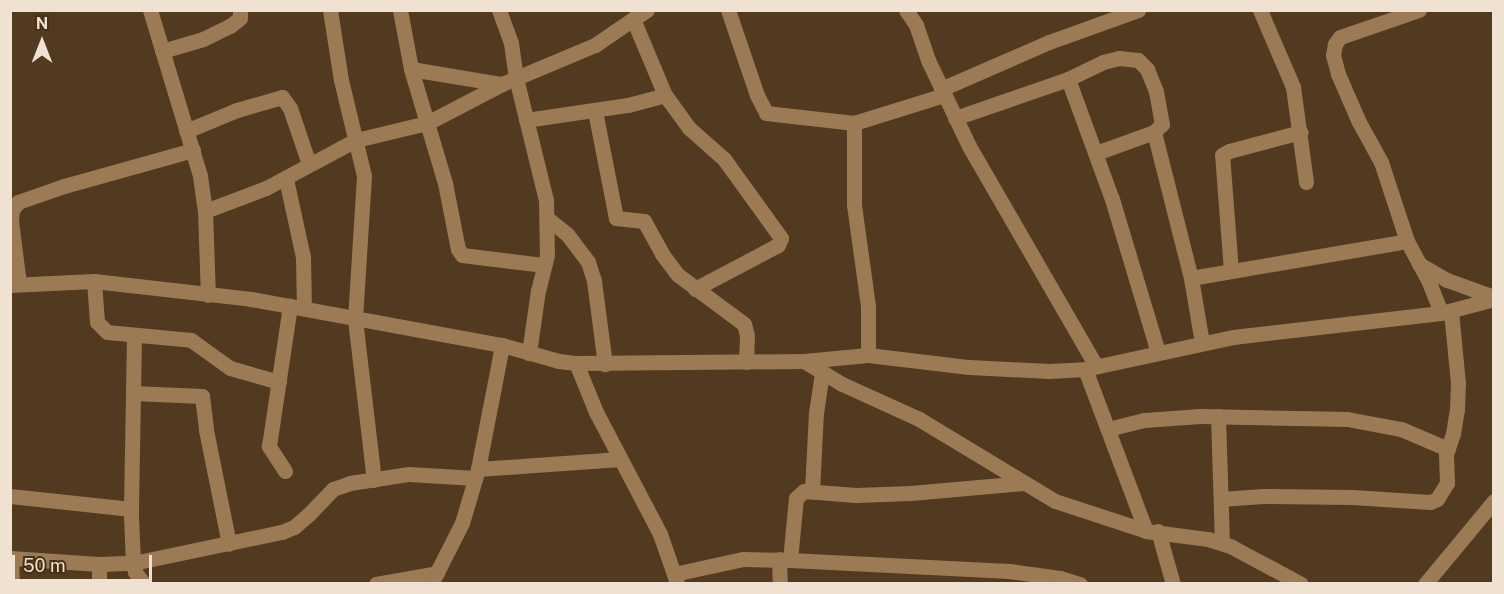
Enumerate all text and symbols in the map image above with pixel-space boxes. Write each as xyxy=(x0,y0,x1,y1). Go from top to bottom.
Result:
north arrow xyxy=(12,12,72,72)
text: N xyxy=(36,14,48,33)
scale bar xyxy=(15,543,154,581)
text: 50 m xyxy=(23,555,66,576)

